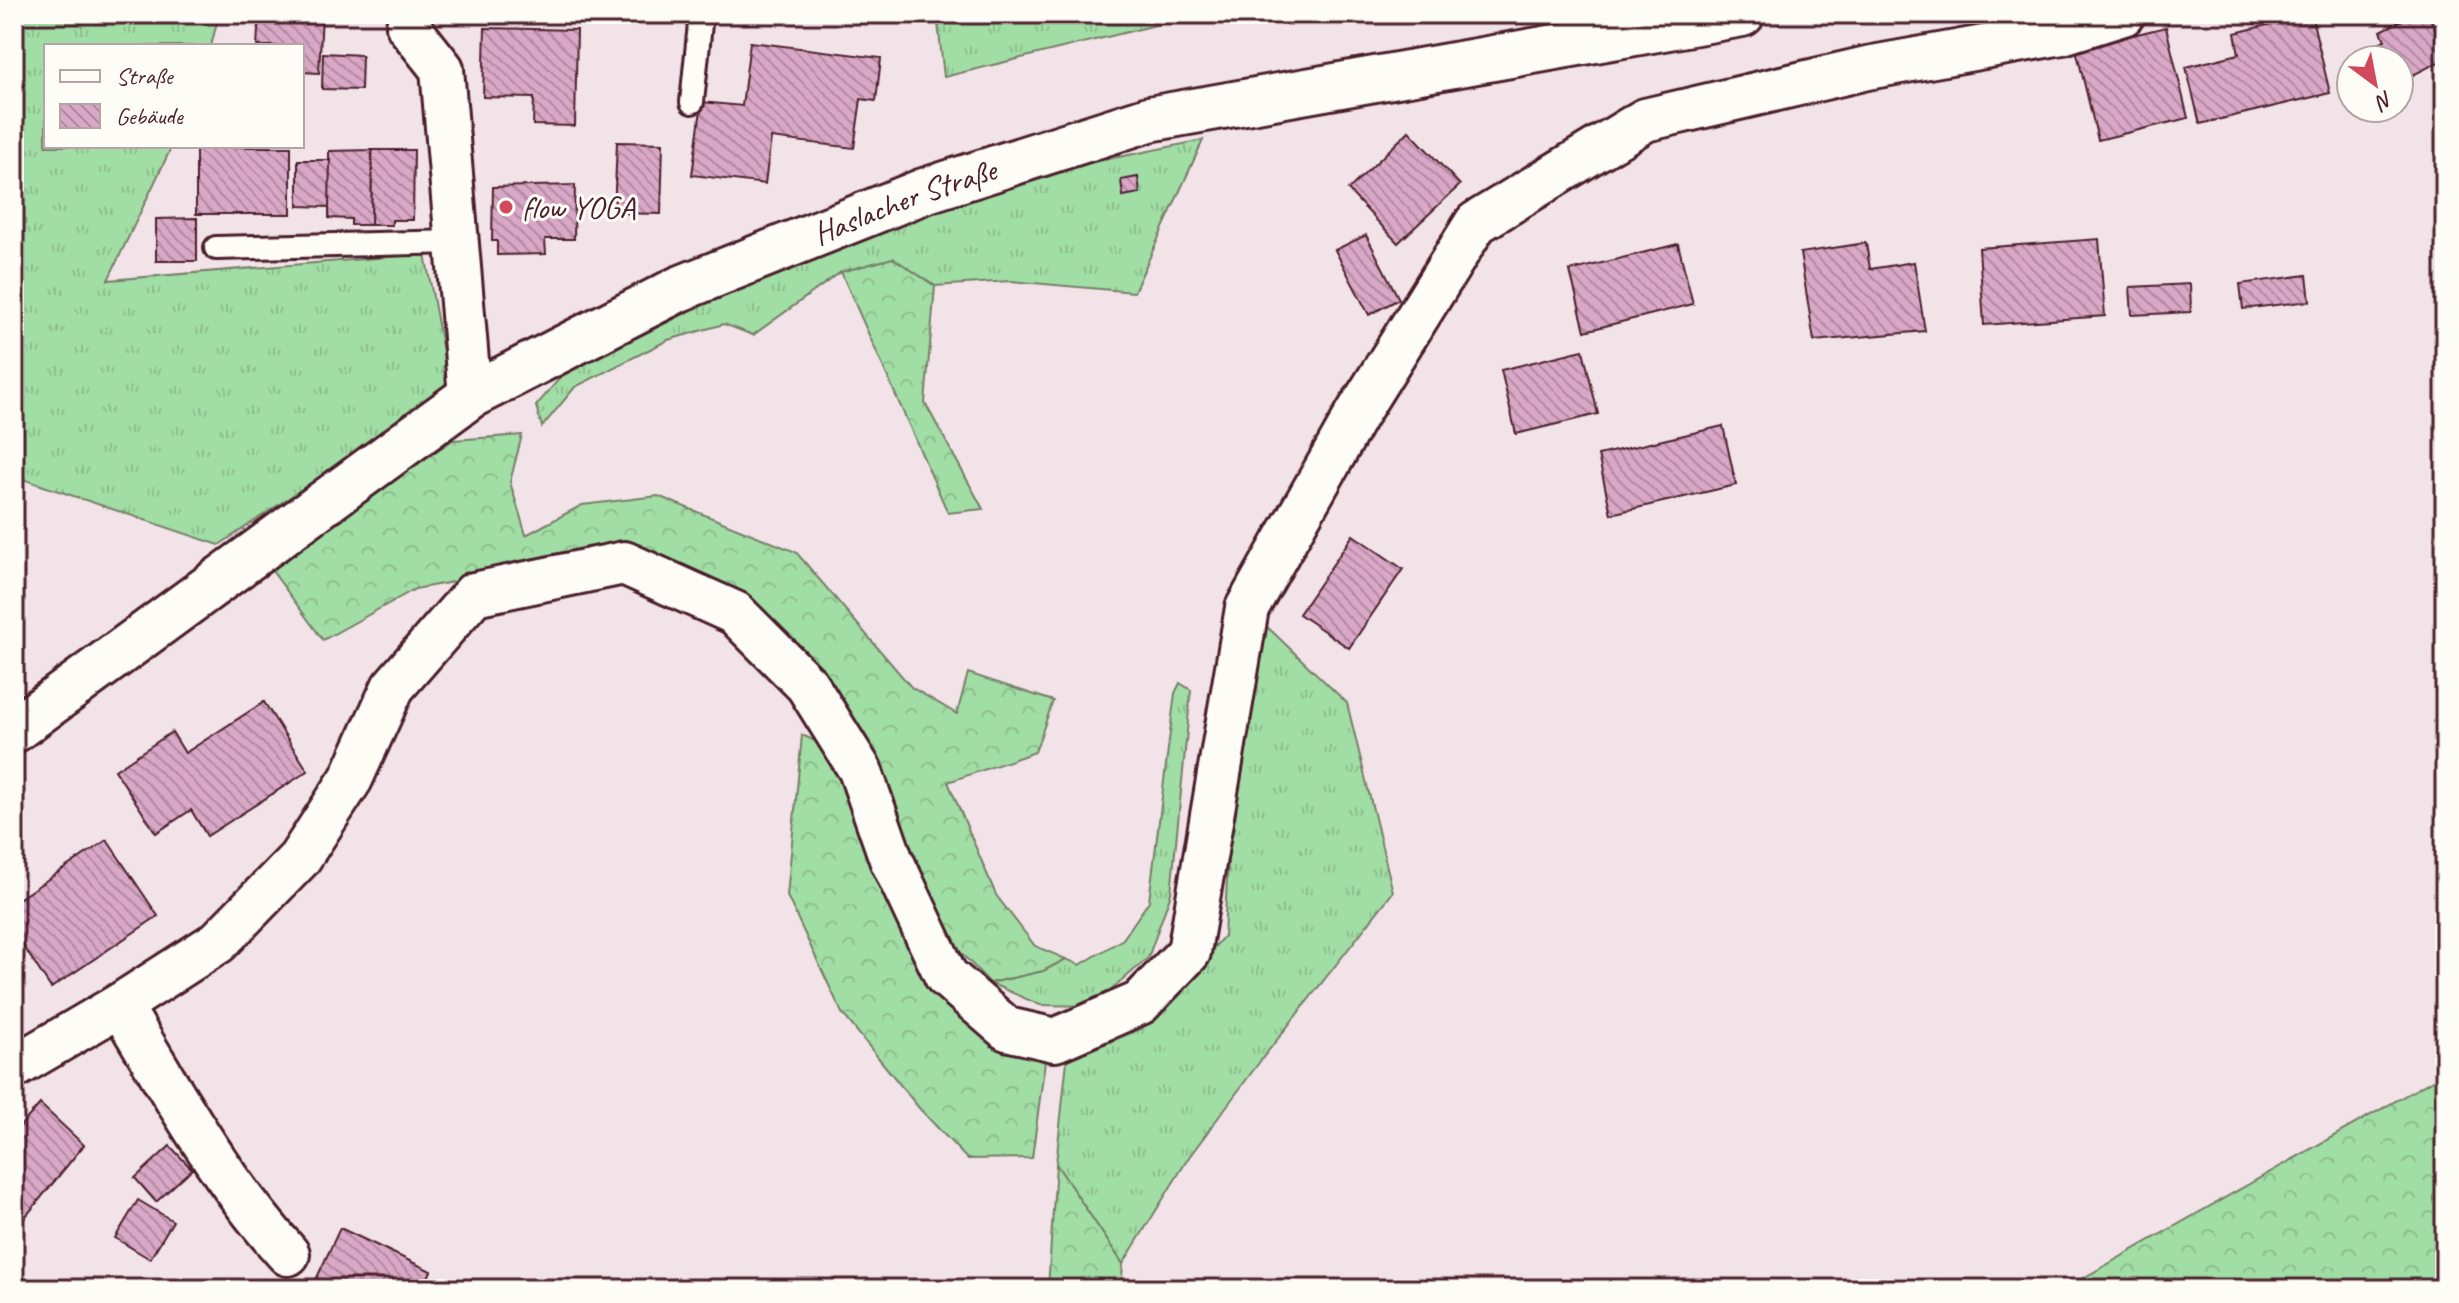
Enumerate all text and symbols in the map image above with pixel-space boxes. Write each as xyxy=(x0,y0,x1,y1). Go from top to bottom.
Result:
legend xyxy=(44,44,304,148)
north arrow xyxy=(2335,44,2415,124)
text: Straße xyxy=(116,61,175,91)
text: N xyxy=(2369,85,2398,117)
text: Gebäude xyxy=(116,101,185,131)
street label: Haslacher Straße xyxy=(807,149,1004,254)
place label: flow YOGA xyxy=(522,187,636,228)
marker: flow YOGA xyxy=(497,198,515,216)

